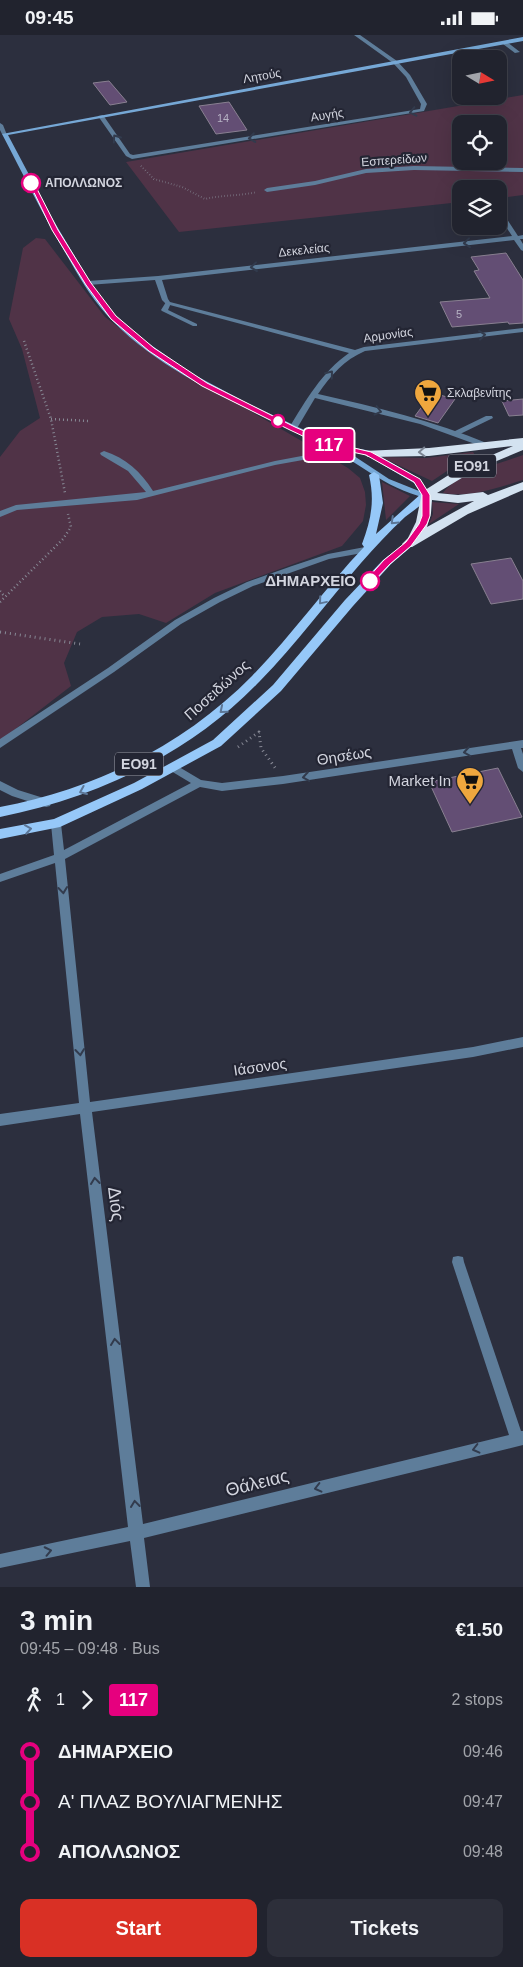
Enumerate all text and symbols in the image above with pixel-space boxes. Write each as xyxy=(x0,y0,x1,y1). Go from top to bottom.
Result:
text: 09:45 xyxy=(25,7,74,28)
north arrow xyxy=(452,50,508,105)
map controls xyxy=(452,50,507,235)
street label: Λητούς xyxy=(242,66,282,86)
street label: Αυγής xyxy=(310,105,345,124)
one-way arrow xyxy=(408,106,417,117)
house number: 14 xyxy=(217,112,229,124)
button: locate xyxy=(452,115,507,170)
one-way arrow xyxy=(248,133,257,143)
one-way arrow xyxy=(113,134,122,143)
street label: Εσπερείδων xyxy=(361,151,427,169)
marker: ΑΠΟΛΛΩΝΟΣ xyxy=(21,173,41,193)
place label: ΑΠΟΛΛΩΝΟΣ xyxy=(45,176,122,190)
button: layers xyxy=(452,180,507,235)
one-way arrow xyxy=(463,237,471,248)
street label: Δεκελείας xyxy=(278,240,331,260)
one-way arrow xyxy=(249,261,257,272)
house number: 5 xyxy=(456,308,462,320)
street label: Αρμονίας xyxy=(362,325,414,345)
one-way arrow xyxy=(479,330,487,341)
one-way arrow xyxy=(325,371,333,380)
supermarket icon: Σκλαβενίτης xyxy=(413,378,443,417)
place label: Σκλαβενίτης xyxy=(447,386,512,400)
one-way arrow xyxy=(374,405,383,416)
unlabelled marker xyxy=(271,414,285,428)
line badge: 117 xyxy=(300,429,358,461)
text: 117 xyxy=(314,435,344,455)
one-way arrow xyxy=(418,447,426,458)
road number: ΕΟ91 xyxy=(448,455,496,477)
one-way arrow xyxy=(391,515,400,524)
marker: ΔΗΜΑΡΧΕΙΟ xyxy=(360,571,380,591)
place label: ΔΗΜΑΡΧΕΙΟ xyxy=(265,572,356,589)
one-way arrow xyxy=(319,595,328,604)
street label: Ποσειδώνος xyxy=(181,656,253,723)
one-way arrow xyxy=(220,704,229,713)
street label: Θησέως xyxy=(315,743,372,768)
one-way arrow xyxy=(462,746,470,757)
road number: ΕΟ91 xyxy=(115,753,163,776)
supermarket icon: Market In xyxy=(455,766,485,805)
one-way arrow xyxy=(302,771,310,781)
place label: Market In xyxy=(388,772,451,789)
one-way arrow xyxy=(79,784,88,795)
one-way arrow xyxy=(23,824,32,834)
one-way arrow xyxy=(57,886,68,894)
one-way arrow xyxy=(74,1048,85,1056)
street label: Ιάσονος xyxy=(232,1054,288,1079)
one-way arrow xyxy=(90,1177,101,1185)
street label: Διός xyxy=(104,1186,128,1223)
one-way arrow xyxy=(110,1338,121,1346)
one-way arrow xyxy=(471,1443,480,1454)
street label: Θάλειας xyxy=(223,1465,291,1501)
one-way arrow xyxy=(313,1482,322,1493)
one-way arrow xyxy=(130,1499,141,1507)
one-way arrow xyxy=(43,1546,52,1557)
text: 3 min xyxy=(20,1605,93,1636)
text: €1.50 xyxy=(455,1619,503,1640)
text: 09:45 – 09:48 · Bus xyxy=(20,1640,160,1657)
icon: walk xyxy=(20,1686,48,1714)
icon: forward xyxy=(73,1686,101,1714)
text: 117 xyxy=(119,1690,148,1710)
text: 1 xyxy=(56,1691,65,1708)
text: 2 stops xyxy=(451,1691,503,1708)
text: ΔΗΜΑΡΧΕΙΟ xyxy=(58,1741,173,1762)
text: 09:46 xyxy=(463,1743,503,1760)
text: Α' ΠΛΑΖ ΒΟΥΛΙΑΓΜΕΝΗΣ xyxy=(58,1791,282,1812)
text: 09:47 xyxy=(463,1793,503,1810)
text: ΑΠΟΛΛΩΝΟΣ xyxy=(58,1841,180,1862)
text: 09:48 xyxy=(463,1843,503,1860)
button: Start xyxy=(20,1899,257,1957)
button: Tickets xyxy=(267,1899,503,1957)

